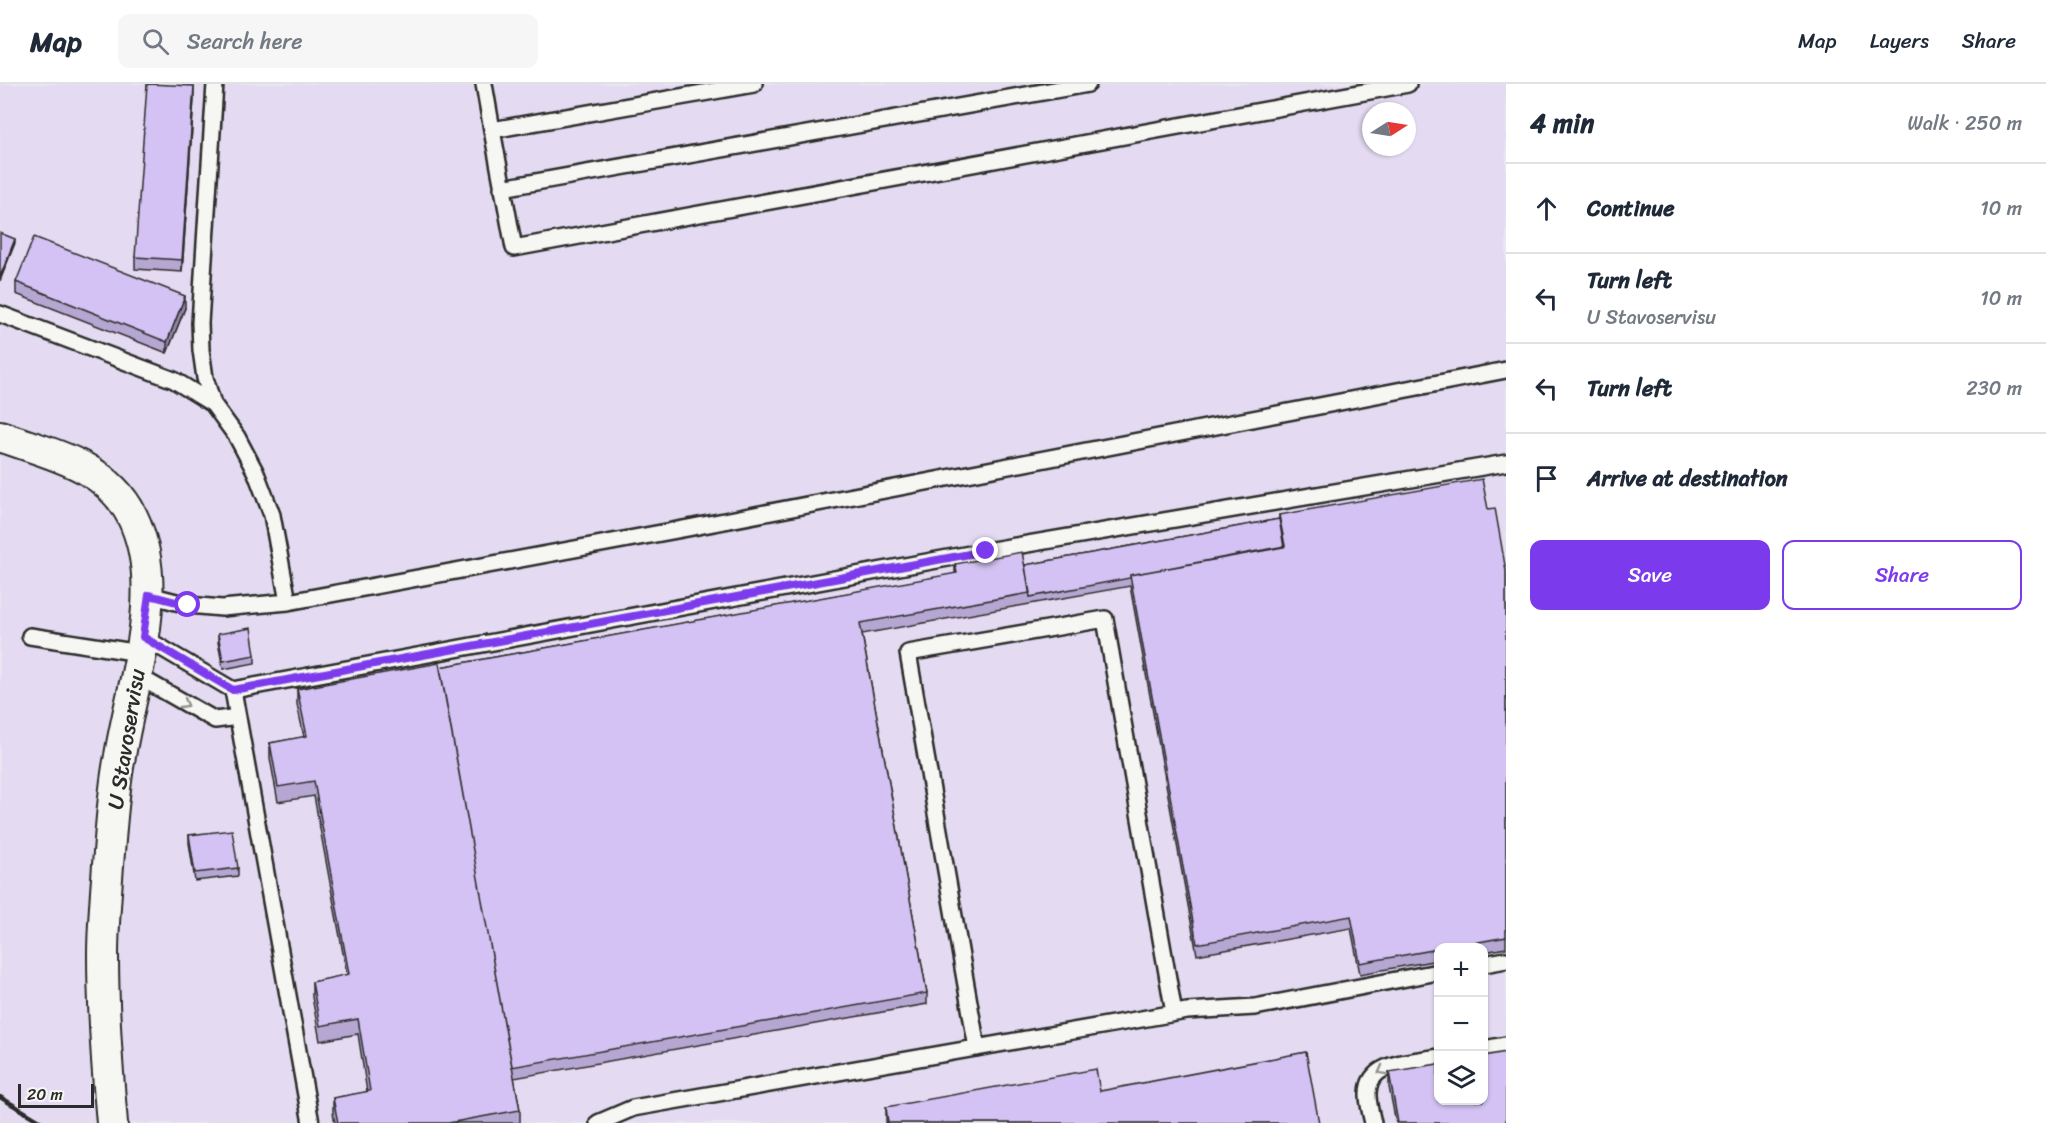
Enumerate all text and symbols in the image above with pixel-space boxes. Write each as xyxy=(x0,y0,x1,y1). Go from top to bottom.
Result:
search box xyxy=(118,14,538,68)
text: Map xyxy=(30,17,82,66)
text: Search here xyxy=(187,22,303,61)
text: Map xyxy=(1798,22,1837,60)
text: Layers xyxy=(1870,22,1929,60)
text: Share xyxy=(1962,22,2016,60)
icon: search xyxy=(139,25,172,58)
text: 4 min xyxy=(1530,100,1594,146)
north arrow xyxy=(1362,102,1416,156)
text: Walk · 250 m xyxy=(1908,106,2022,141)
text: Continue xyxy=(1587,189,1675,228)
text: 10 m xyxy=(1980,191,2022,226)
icon: ahead xyxy=(1530,192,1563,225)
text: Turn left xyxy=(1587,261,1672,300)
text: 10 m xyxy=(1980,281,2022,316)
icon: left xyxy=(1530,282,1563,315)
text: U Stavoservisu xyxy=(1587,300,1716,335)
text: Turn left xyxy=(1587,369,1672,408)
text: 230 m xyxy=(1966,371,2022,406)
icon: left xyxy=(1530,372,1563,405)
text: Arrive at destination xyxy=(1587,459,1788,498)
icon: arrive xyxy=(1530,462,1563,495)
route end xyxy=(972,537,998,563)
button: Save xyxy=(1530,540,1770,610)
button: Share xyxy=(1782,540,2022,610)
route start xyxy=(174,591,200,617)
street label: U Stavoservisu xyxy=(96,666,156,812)
one-way arrow xyxy=(179,696,189,708)
map controls xyxy=(1434,943,1488,1105)
button: + xyxy=(1434,943,1488,997)
button: − xyxy=(1434,997,1488,1051)
button: layers xyxy=(1434,1051,1488,1105)
one-way arrow xyxy=(1378,1064,1388,1075)
text: 20 m xyxy=(27,1080,63,1109)
scale bar xyxy=(18,1081,94,1108)

